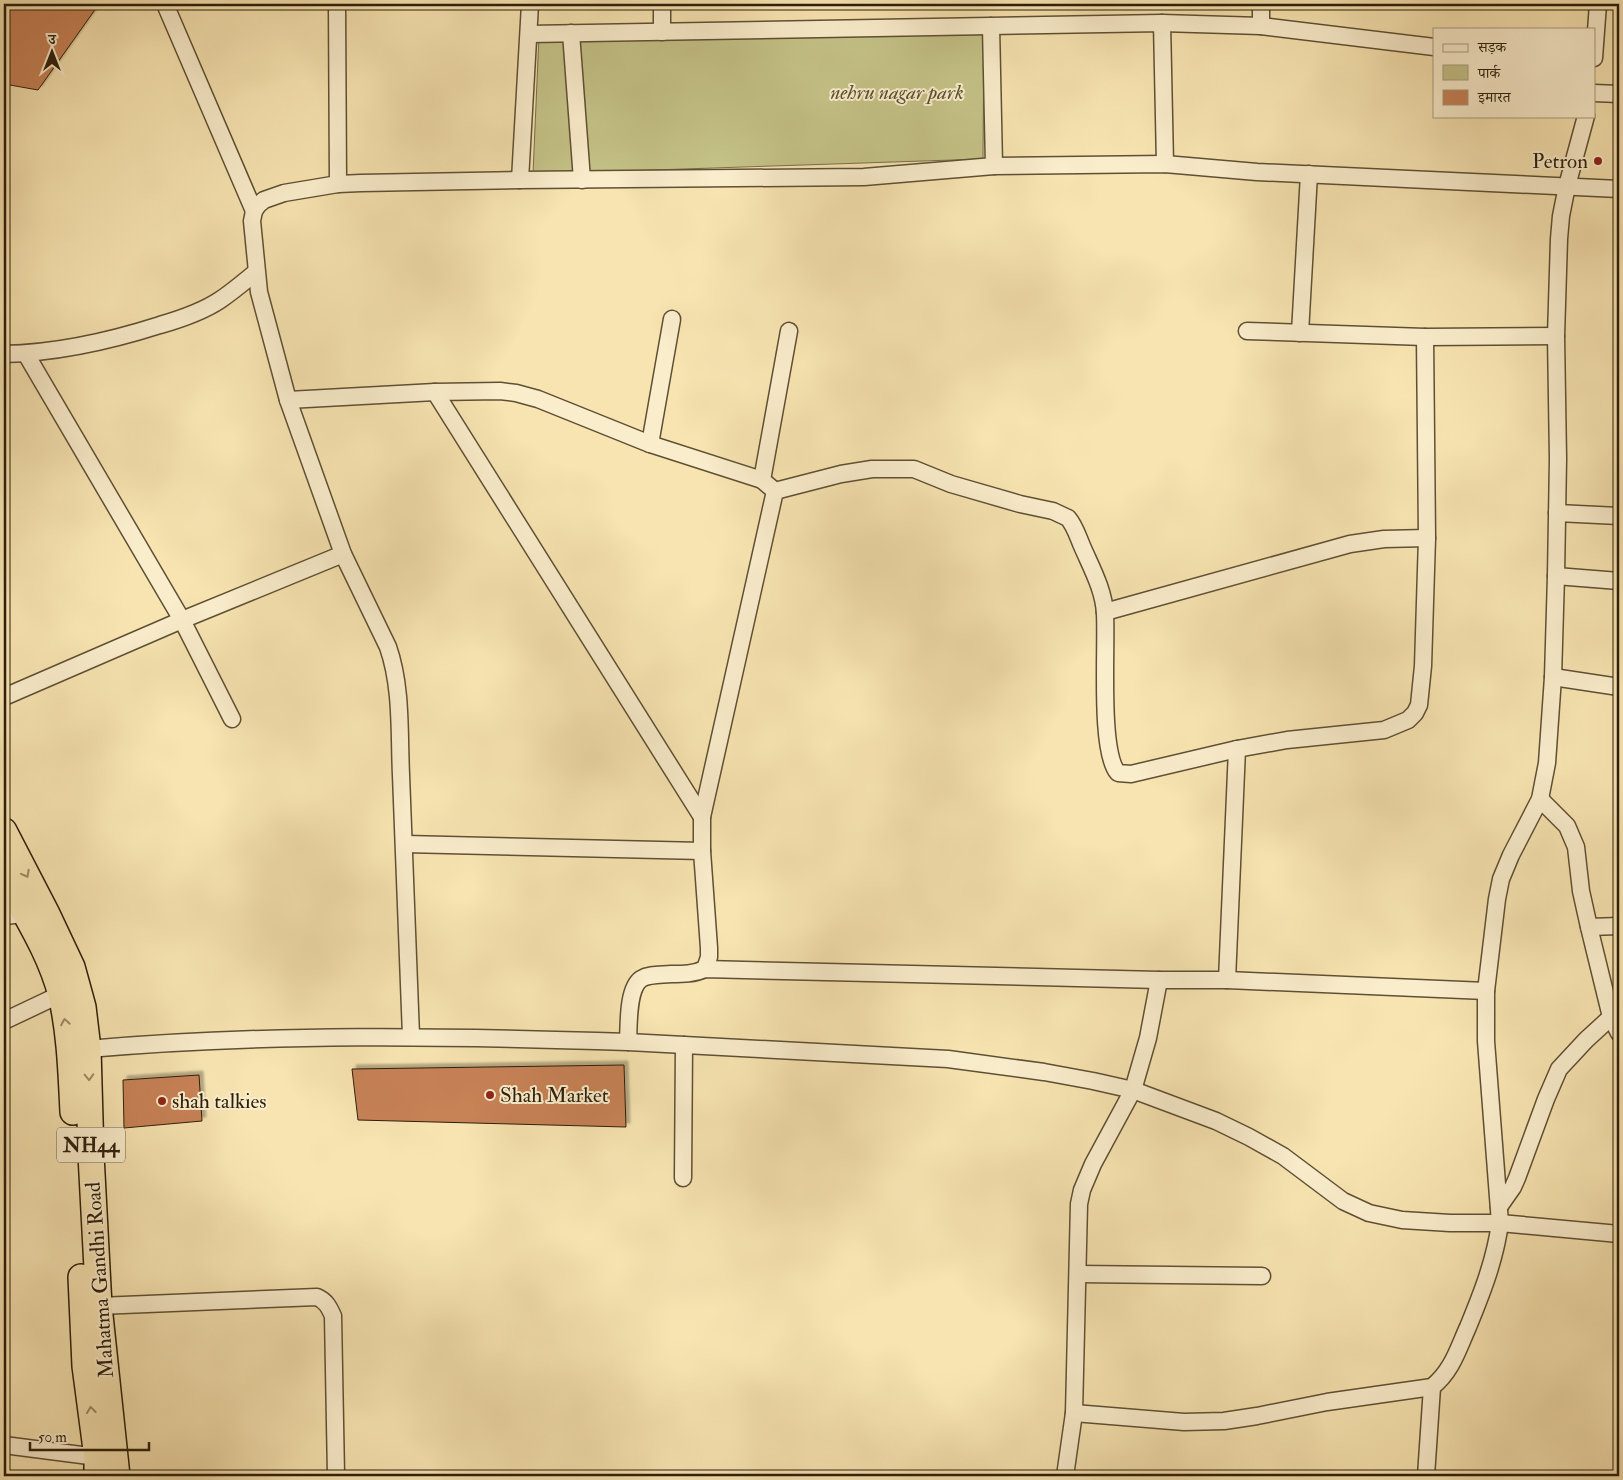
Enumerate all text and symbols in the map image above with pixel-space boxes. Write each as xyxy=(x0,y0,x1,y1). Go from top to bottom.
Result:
north arrow xyxy=(28,28,78,78)
legend xyxy=(1433,28,1596,118)
text: उ xyxy=(47,31,56,48)
text: सड़क xyxy=(1477,38,1507,57)
text: पार्क xyxy=(1477,64,1501,83)
park label: nehru nagar park xyxy=(830,79,964,106)
text: इमारत xyxy=(1477,88,1512,107)
place label: Petron xyxy=(1532,148,1588,175)
marker: Petron xyxy=(1592,155,1604,167)
one-way arrow xyxy=(20,869,30,878)
one-way arrow xyxy=(61,1017,71,1026)
one-way arrow xyxy=(84,1074,94,1081)
place label: Shah Market xyxy=(500,1082,609,1109)
place label: shah talkies xyxy=(172,1088,267,1115)
marker: Shah Market xyxy=(484,1089,496,1101)
marker: shah talkies xyxy=(156,1095,168,1107)
road number: NH44 xyxy=(57,1128,125,1162)
street label: Mahatma Gandhi Road xyxy=(80,1180,120,1379)
one-way arrow xyxy=(86,1406,97,1414)
scale bar xyxy=(30,1420,149,1452)
text: 50 m xyxy=(38,1428,67,1447)

